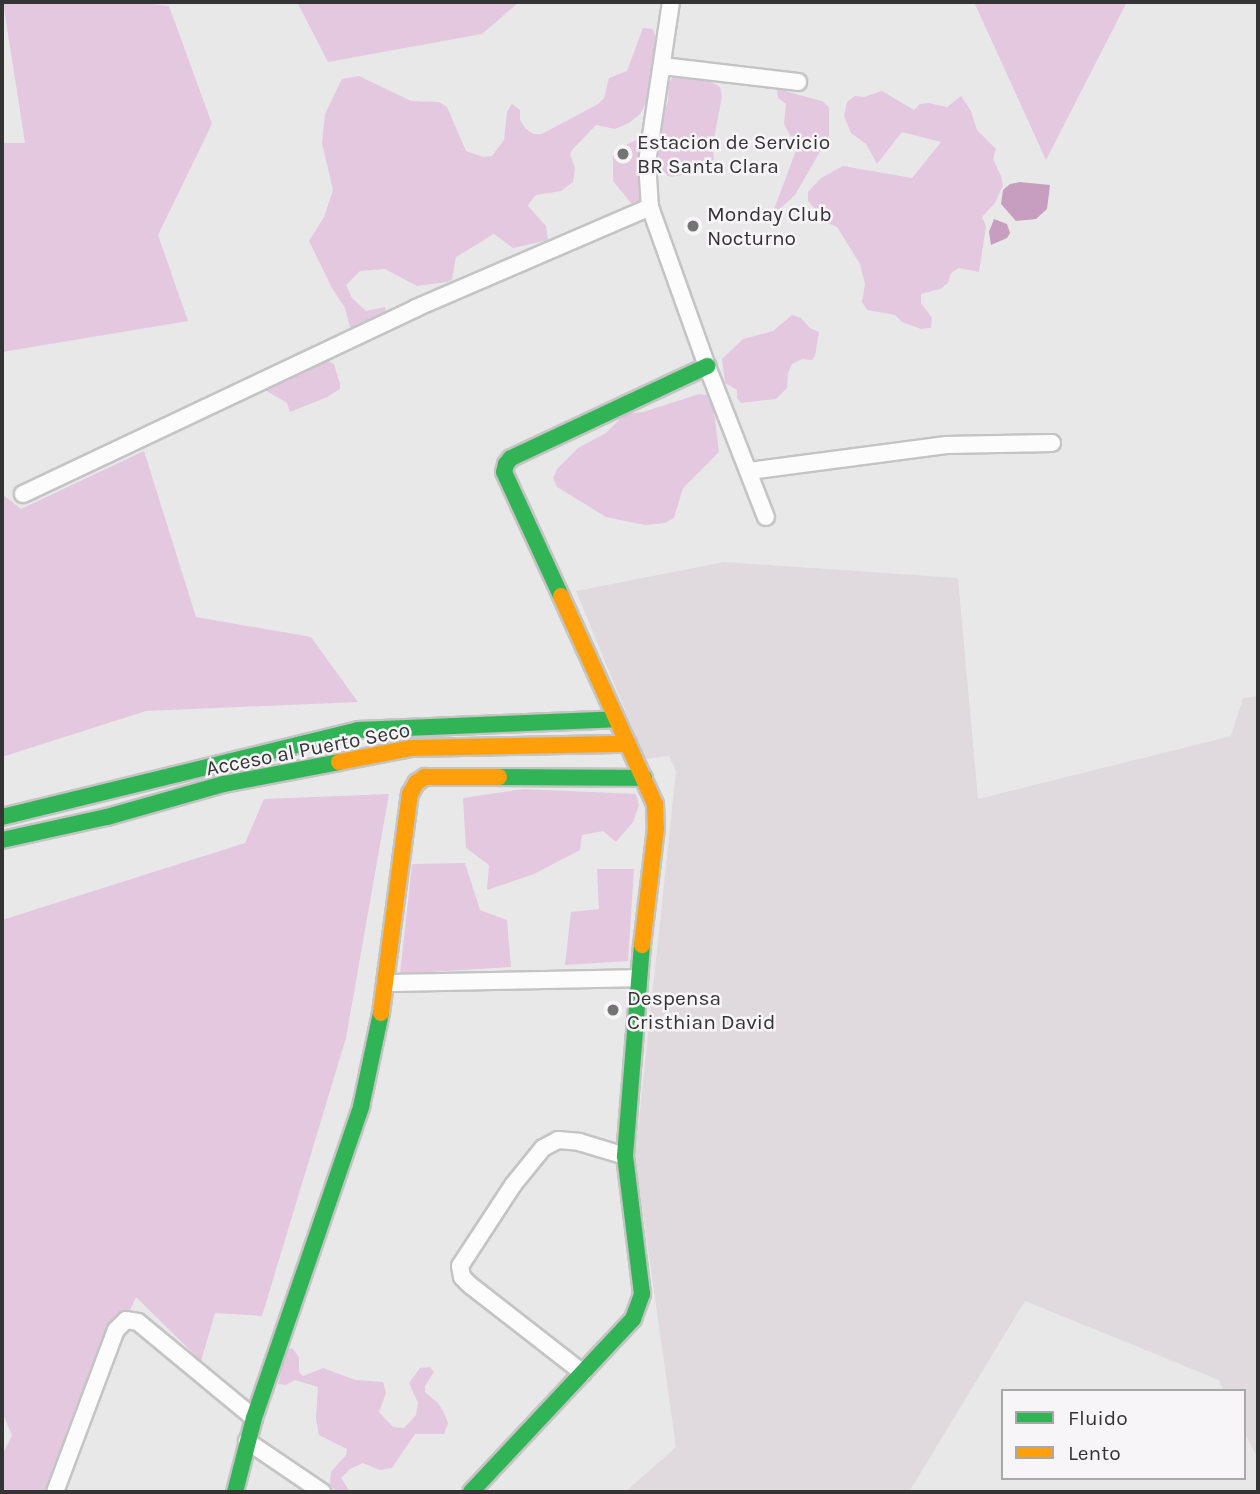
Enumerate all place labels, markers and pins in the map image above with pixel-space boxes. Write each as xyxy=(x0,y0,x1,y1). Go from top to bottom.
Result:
place label: Estacion de Servicio BR Santa Clara xyxy=(637,129,830,179)
marker: Estacion de Servicio BR Santa Clara xyxy=(615,146,631,162)
place label: Monday Club Nocturno xyxy=(707,201,832,251)
marker: Monday Club Nocturno xyxy=(685,218,701,234)
place label: Despensa Cristhian David xyxy=(627,985,775,1035)
marker: Despensa Cristhian David xyxy=(605,1002,621,1018)

